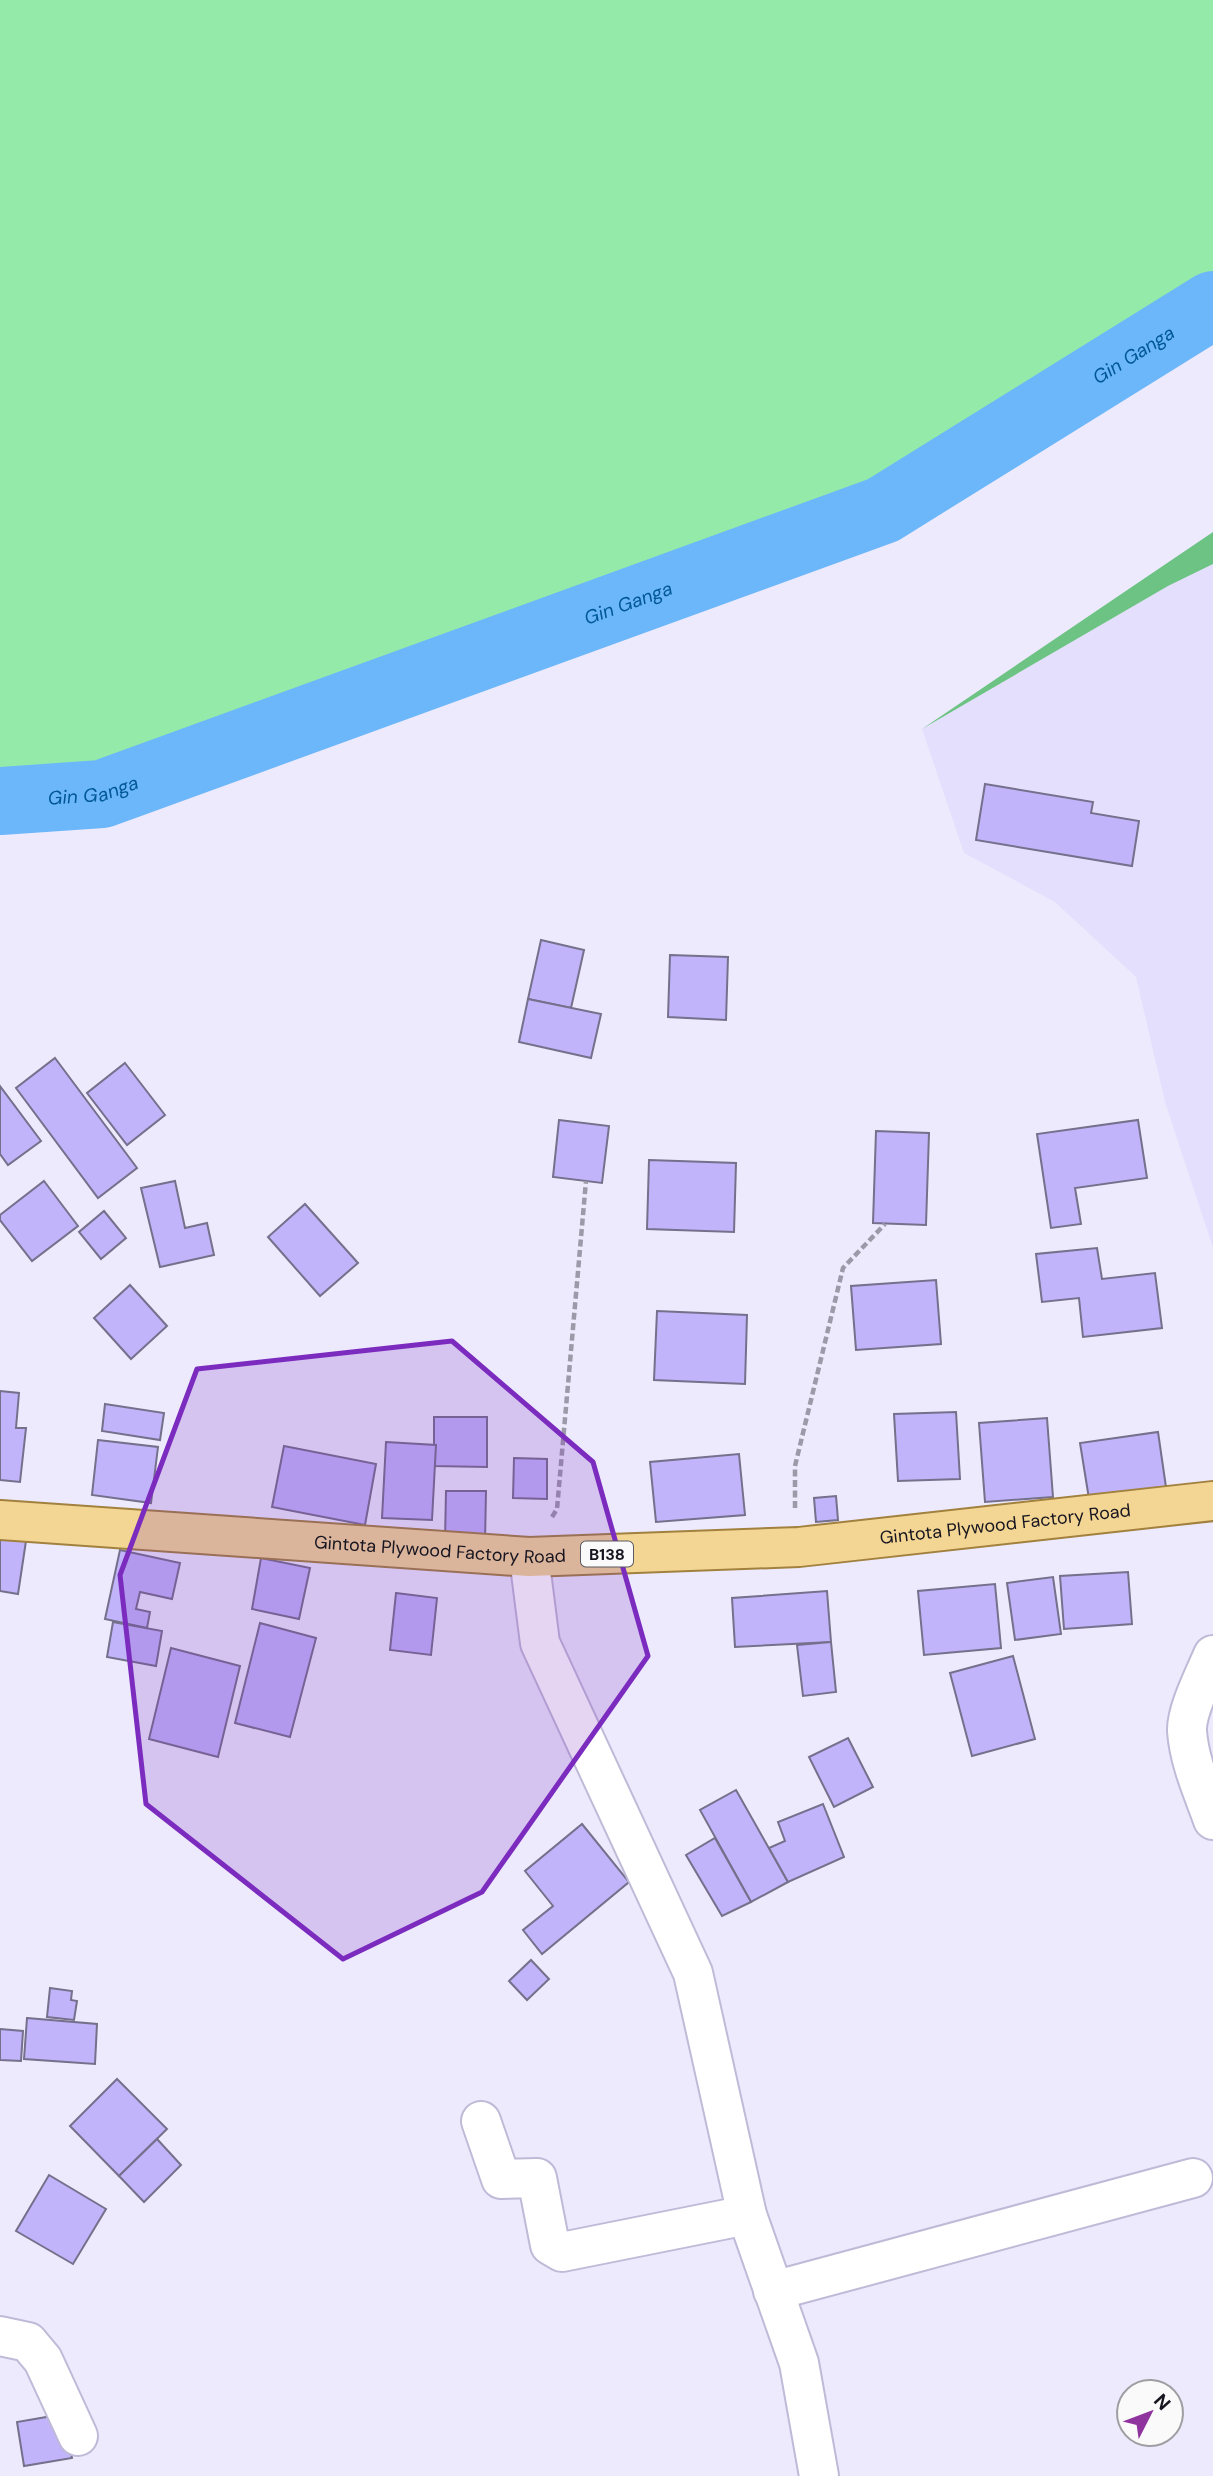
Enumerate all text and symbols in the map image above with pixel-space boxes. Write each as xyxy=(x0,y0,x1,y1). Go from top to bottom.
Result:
water label: Gin Ganga xyxy=(1088,320,1179,389)
water label: Gin Ganga xyxy=(580,575,676,630)
water label: Gin Ganga xyxy=(47,769,142,810)
street label: Gintota Plywood Factory Road xyxy=(879,1498,1132,1550)
street label: Gintota Plywood Factory Road xyxy=(313,1530,566,1569)
road number: B138 xyxy=(581,1542,633,1566)
north arrow xyxy=(1115,2378,1185,2448)
text: N xyxy=(1148,2388,1176,2415)

